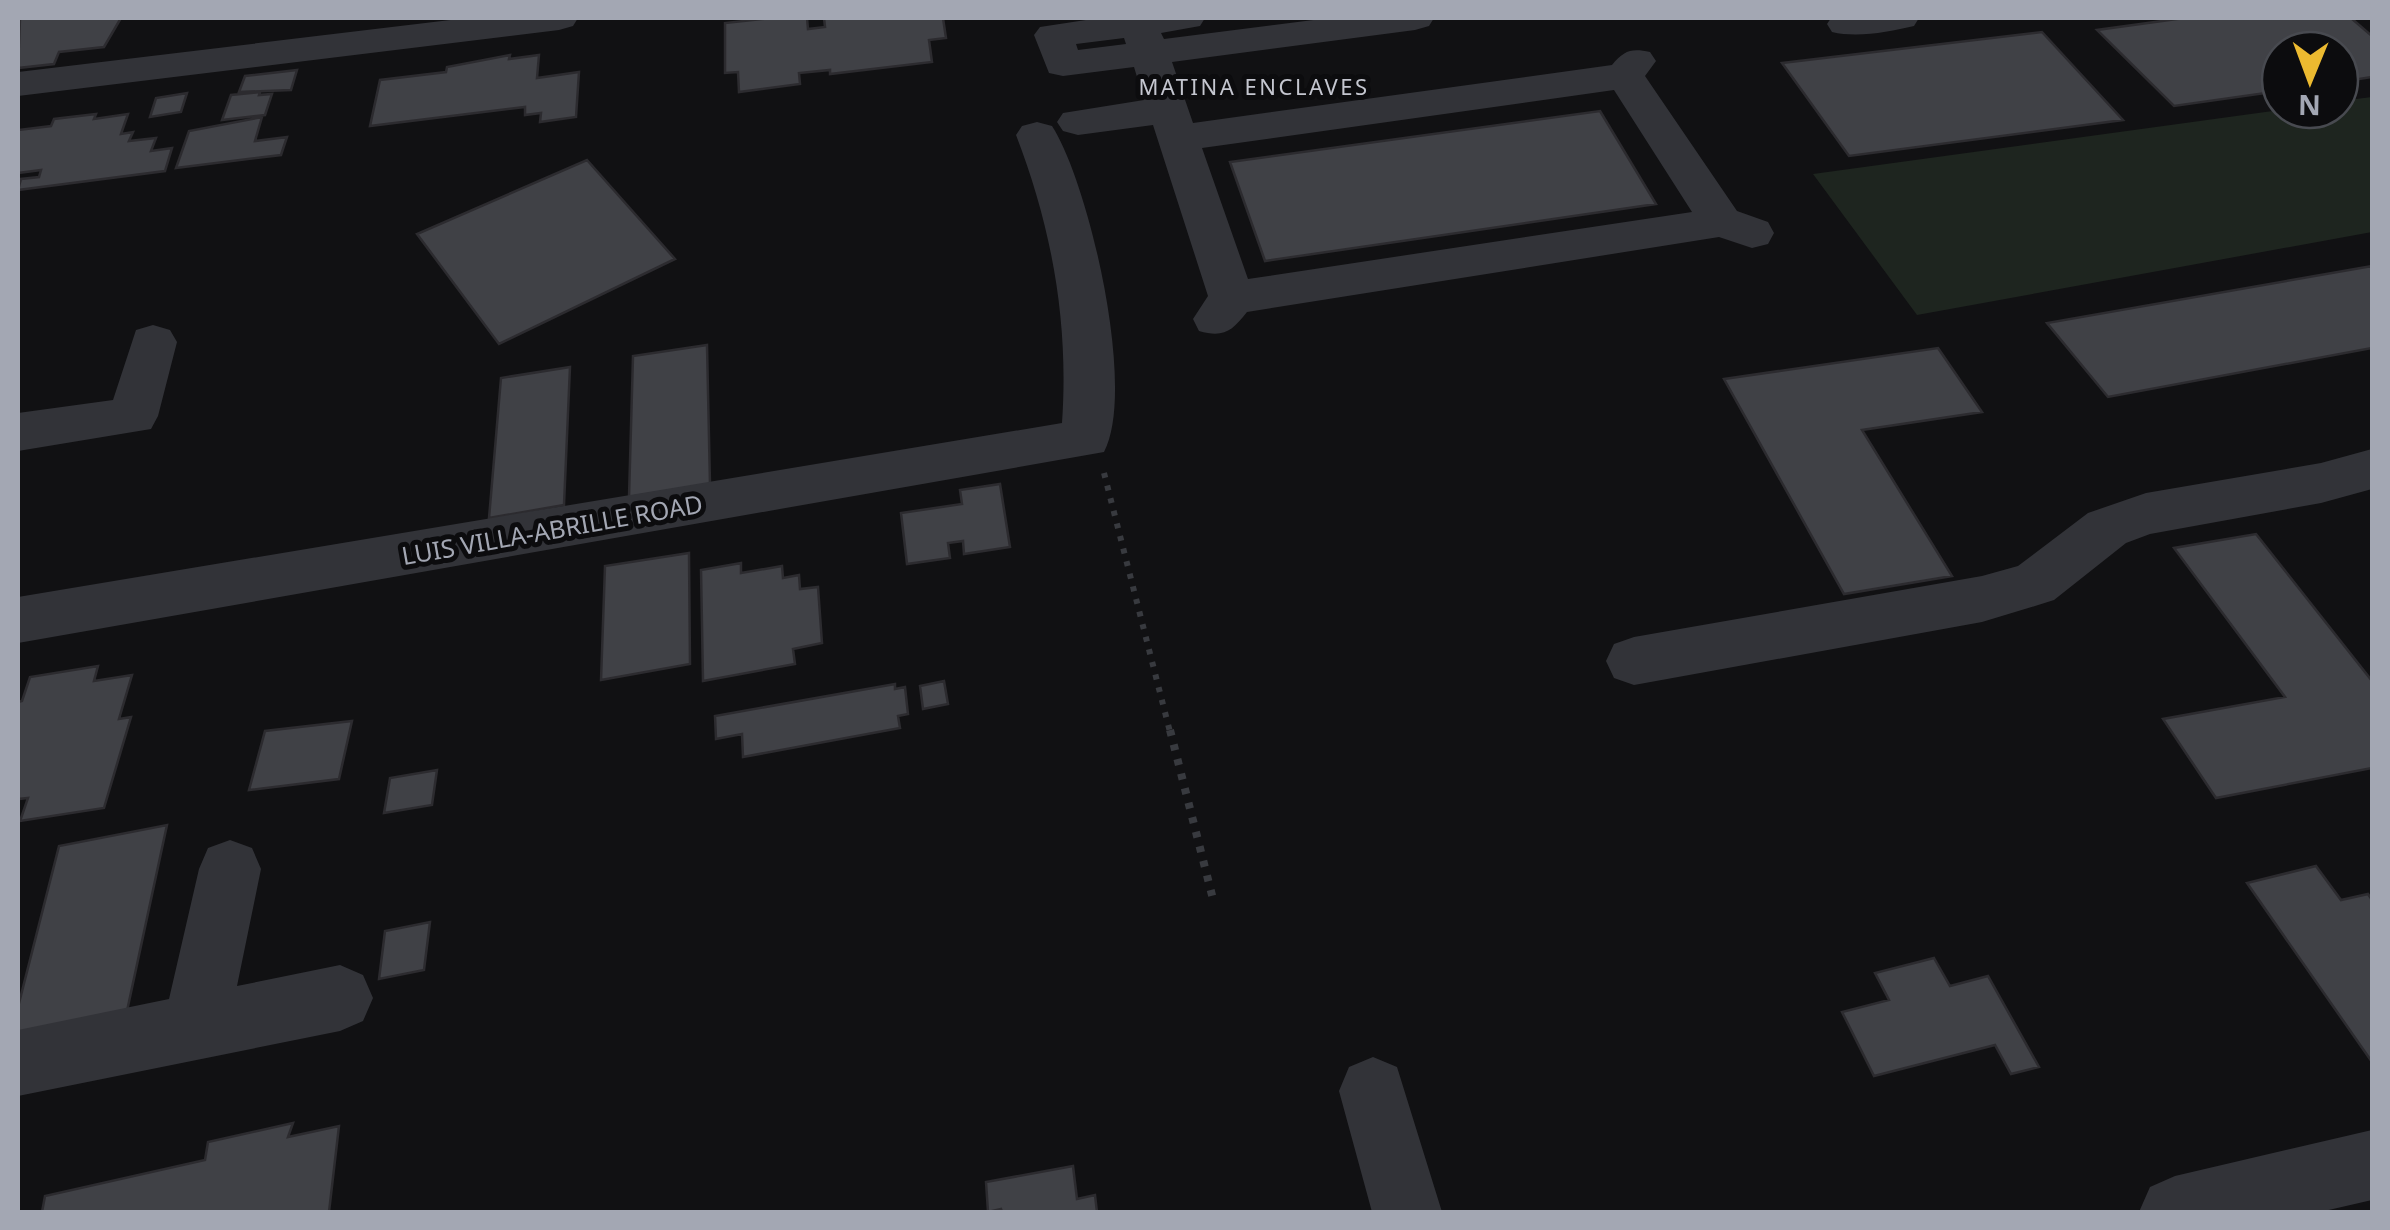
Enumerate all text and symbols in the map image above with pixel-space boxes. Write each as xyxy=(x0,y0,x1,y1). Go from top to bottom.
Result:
north arrow xyxy=(2260,30,2360,130)
district label: MATINA ENCLAVES xyxy=(1138,71,1370,101)
text: N xyxy=(2298,87,2321,125)
street label: LUIS VILLA-ABRILLE ROAD xyxy=(399,486,705,572)

